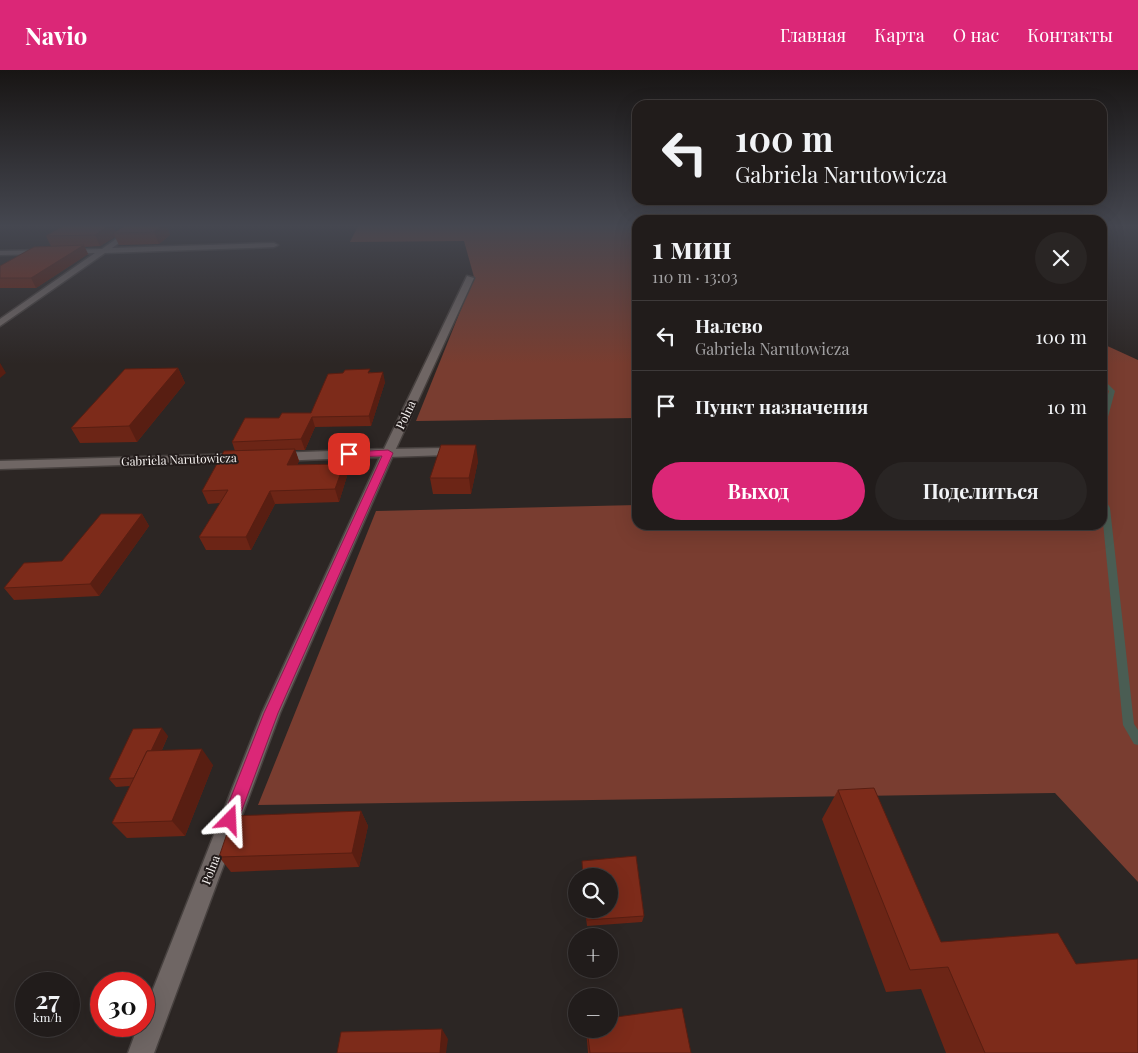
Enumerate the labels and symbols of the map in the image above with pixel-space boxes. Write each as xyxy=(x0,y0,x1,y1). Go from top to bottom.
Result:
street label: Polna xyxy=(392,398,419,432)
pin xyxy=(328,433,370,475)
street label: Gabriela Narutowicza xyxy=(121,449,237,469)
position arrow xyxy=(203,793,255,845)
street label: Polna xyxy=(197,853,223,886)
speed limit sign: 30 xyxy=(90,972,155,1037)

